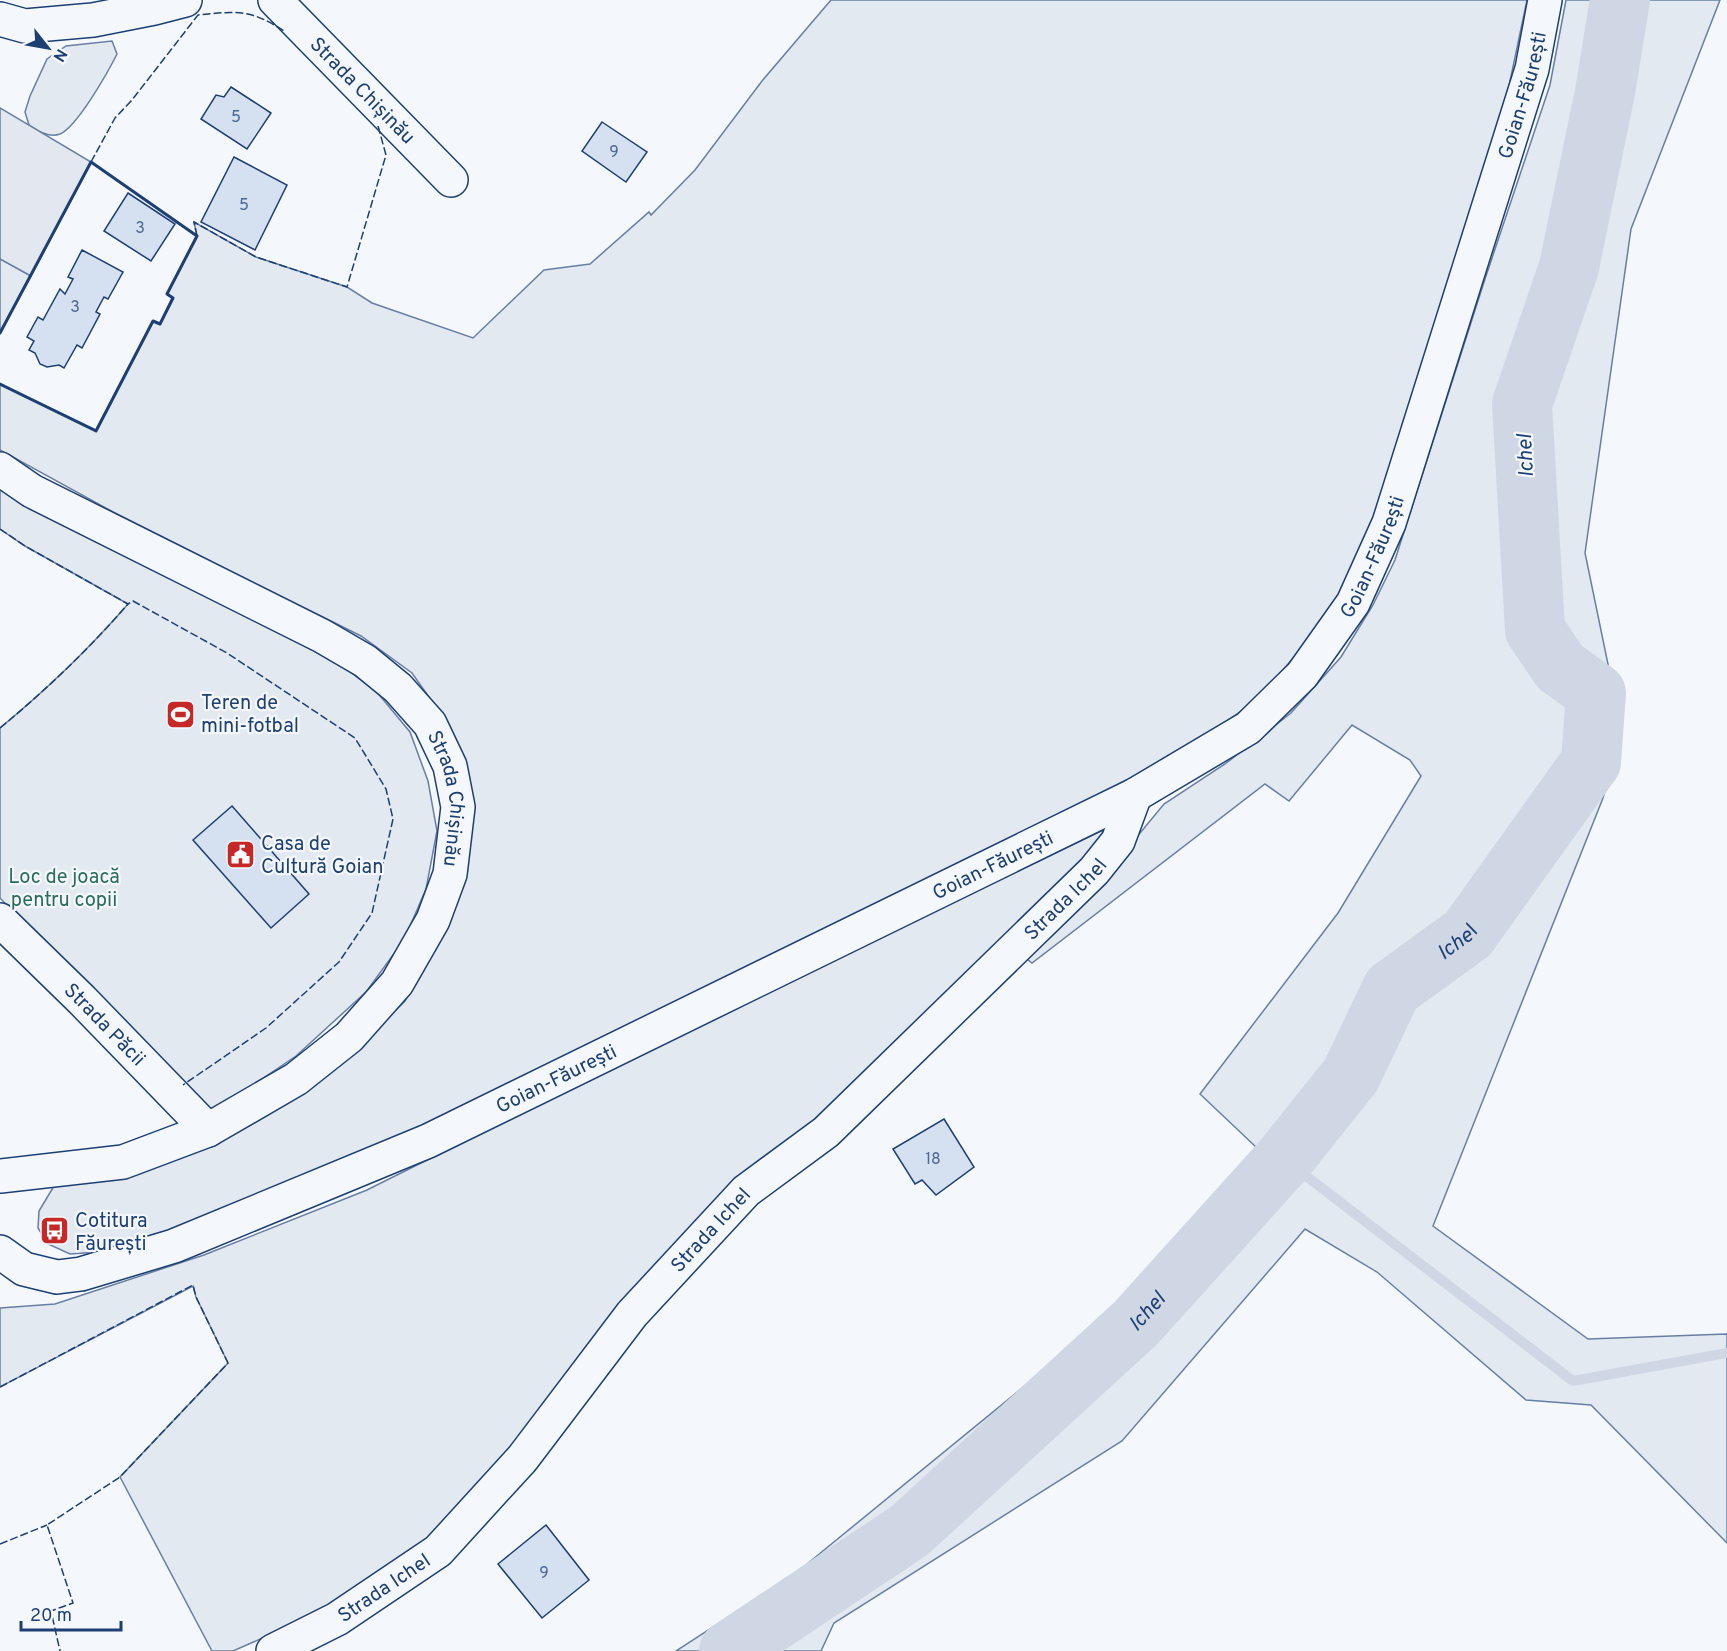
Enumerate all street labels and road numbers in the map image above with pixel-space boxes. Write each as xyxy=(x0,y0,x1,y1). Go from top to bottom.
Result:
street label: Goian-Făurești xyxy=(1493,30,1554,163)
street label: Strada Chișinău xyxy=(303,32,420,151)
street label: Goian-Făurești xyxy=(1335,493,1412,624)
street label: Strada Chișinău xyxy=(420,727,469,868)
street label: Goian-Făurești xyxy=(929,826,1058,907)
street label: Strada Ichel xyxy=(1019,854,1114,947)
street label: Strada Păcii xyxy=(57,978,150,1073)
street label: Goian-Făurești xyxy=(492,1040,622,1121)
street label: Strada Ichel xyxy=(666,1183,757,1279)
street label: Strada Ichel xyxy=(333,1549,436,1630)

